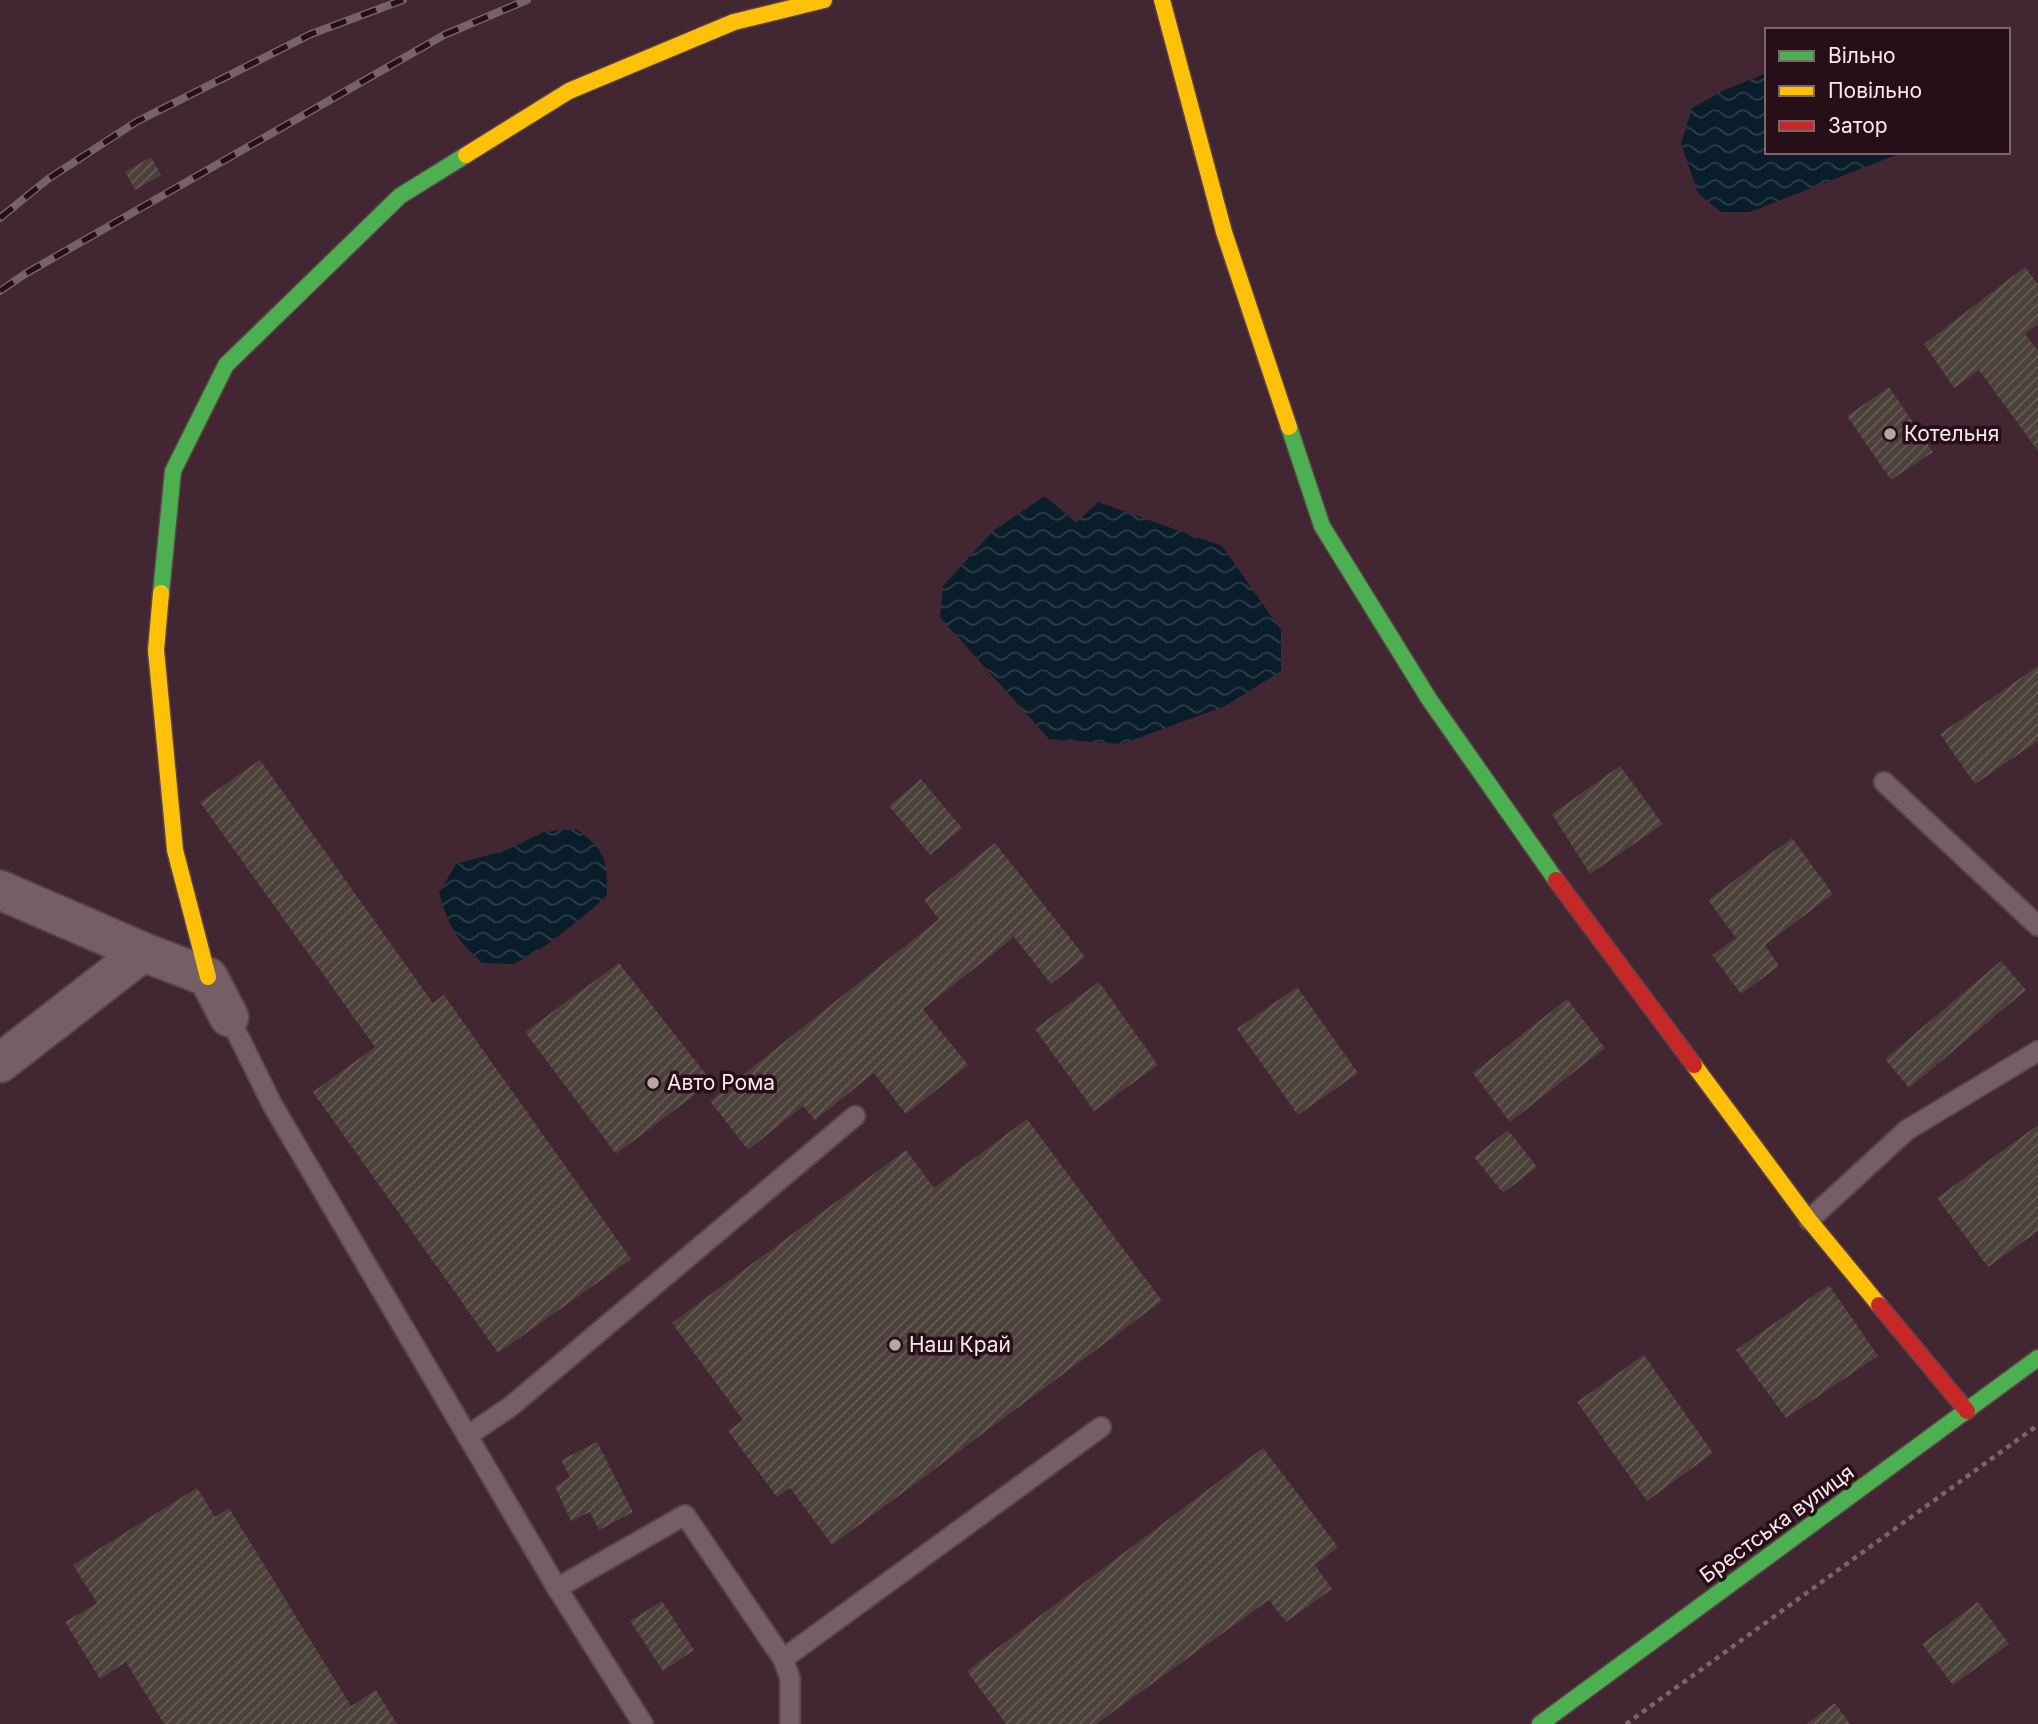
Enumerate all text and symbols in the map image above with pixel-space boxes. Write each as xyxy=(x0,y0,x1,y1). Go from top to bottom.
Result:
legend xyxy=(1765,28,2010,154)
text: Вільно xyxy=(1828,43,1896,68)
text: Повільно xyxy=(1828,78,1922,103)
text: Затор xyxy=(1828,113,1888,138)
place label: Котельня xyxy=(1904,421,1999,446)
marker: Котельня xyxy=(1882,426,1898,442)
place label: Авто Рома xyxy=(667,1070,775,1095)
marker: Авто Рома xyxy=(645,1075,661,1091)
place label: Наш Край xyxy=(909,1332,1011,1357)
marker: Наш Край xyxy=(887,1337,903,1353)
street label: Брестська вулиця xyxy=(1695,1459,1859,1588)

